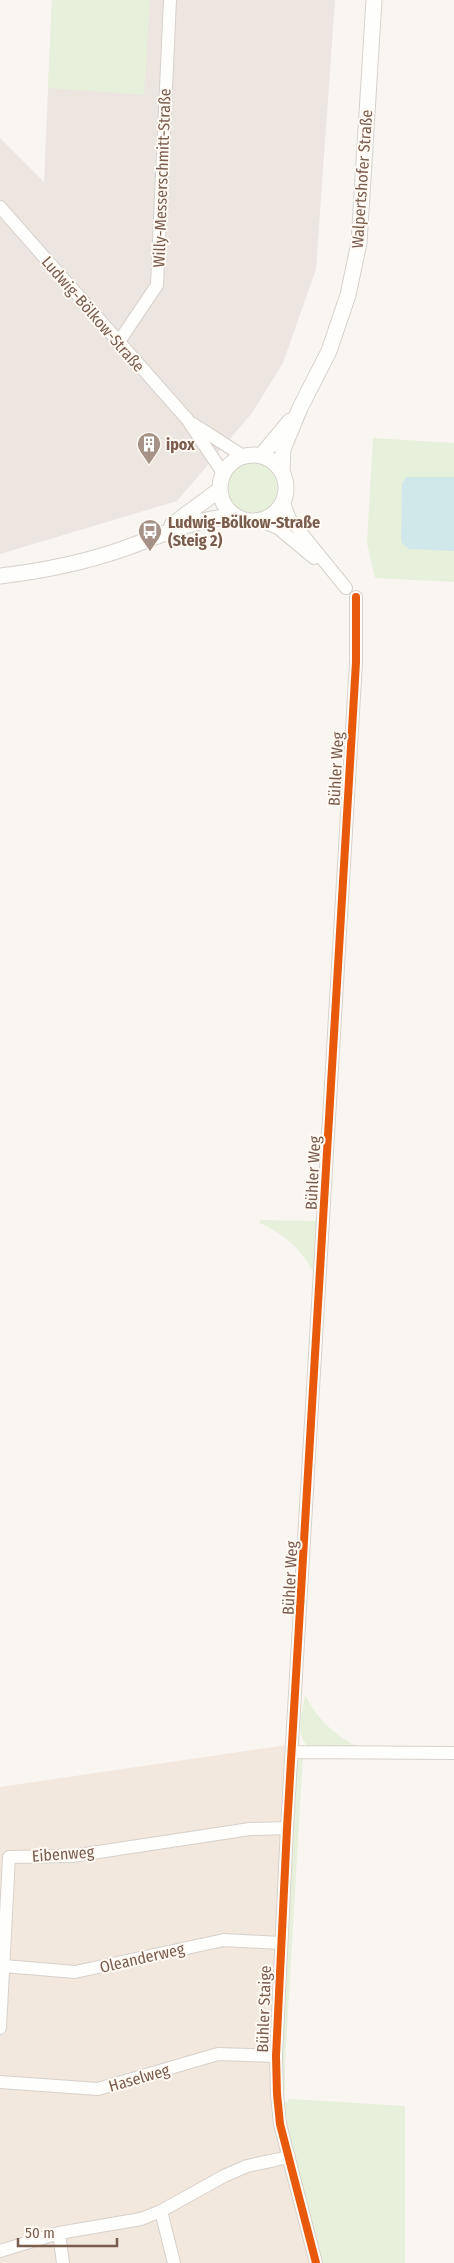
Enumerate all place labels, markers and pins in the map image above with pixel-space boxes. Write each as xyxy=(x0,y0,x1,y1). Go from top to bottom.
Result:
building icon: ipox xyxy=(136,431,162,465)
place label: ipox xyxy=(166,435,195,454)
place label: Ludwig-Bölkow-Straße (Steig 2) xyxy=(168,513,320,550)
bus stop icon: Ludwig-Bölkow-Straße (Steig 2) xyxy=(137,518,163,552)

